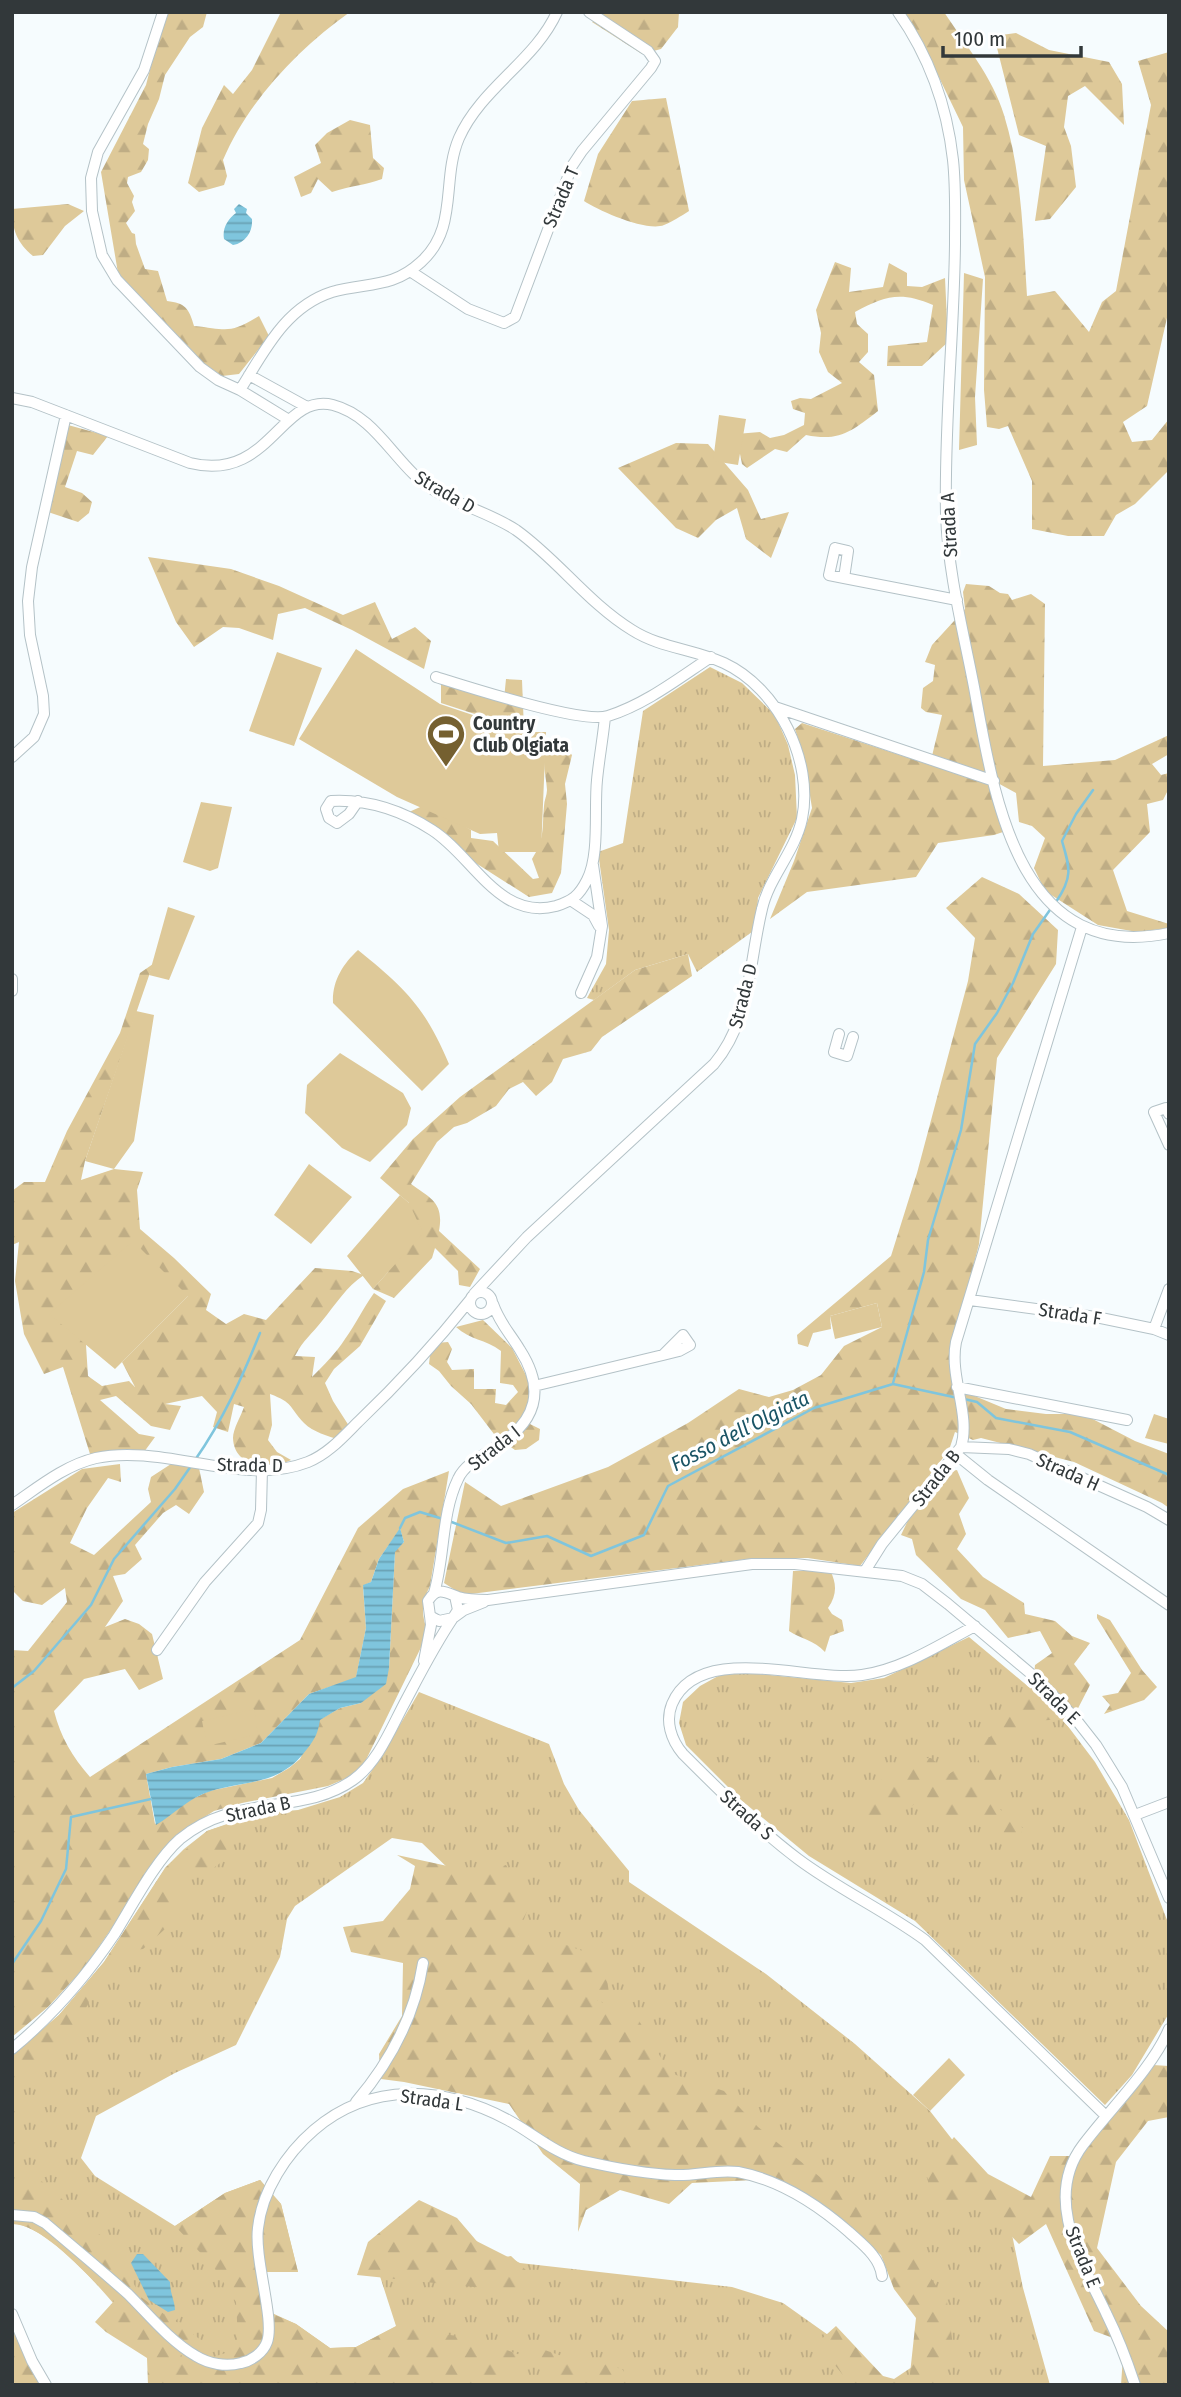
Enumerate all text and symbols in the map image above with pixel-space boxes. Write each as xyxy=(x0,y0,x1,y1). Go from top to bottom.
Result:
scale bar xyxy=(943,14,1081,58)
text: 100 m xyxy=(954,26,1005,52)
street label: Strada T xyxy=(538,163,584,231)
street label: Strada D xyxy=(411,466,479,518)
street label: Strada A xyxy=(936,492,962,558)
place label: Country Club Olgiata xyxy=(473,712,569,757)
sports icon: Country Club Olgiata xyxy=(425,713,467,768)
street label: Strada D xyxy=(724,961,762,1031)
street label: Strada F xyxy=(1037,1298,1103,1330)
water label: Fosso dell’Olgiata xyxy=(666,1385,814,1477)
street label: Strada I xyxy=(463,1420,525,1476)
street label: Strada B xyxy=(907,1445,965,1511)
street label: Strada H xyxy=(1033,1448,1103,1496)
street label: Strada D xyxy=(217,1453,283,1477)
street label: Strada E xyxy=(1023,1667,1085,1729)
street label: Strada S xyxy=(715,1785,779,1845)
street label: Strada B xyxy=(224,1791,292,1827)
street label: Strada L xyxy=(399,2084,466,2116)
street label: Strada E xyxy=(1060,2223,1106,2291)

